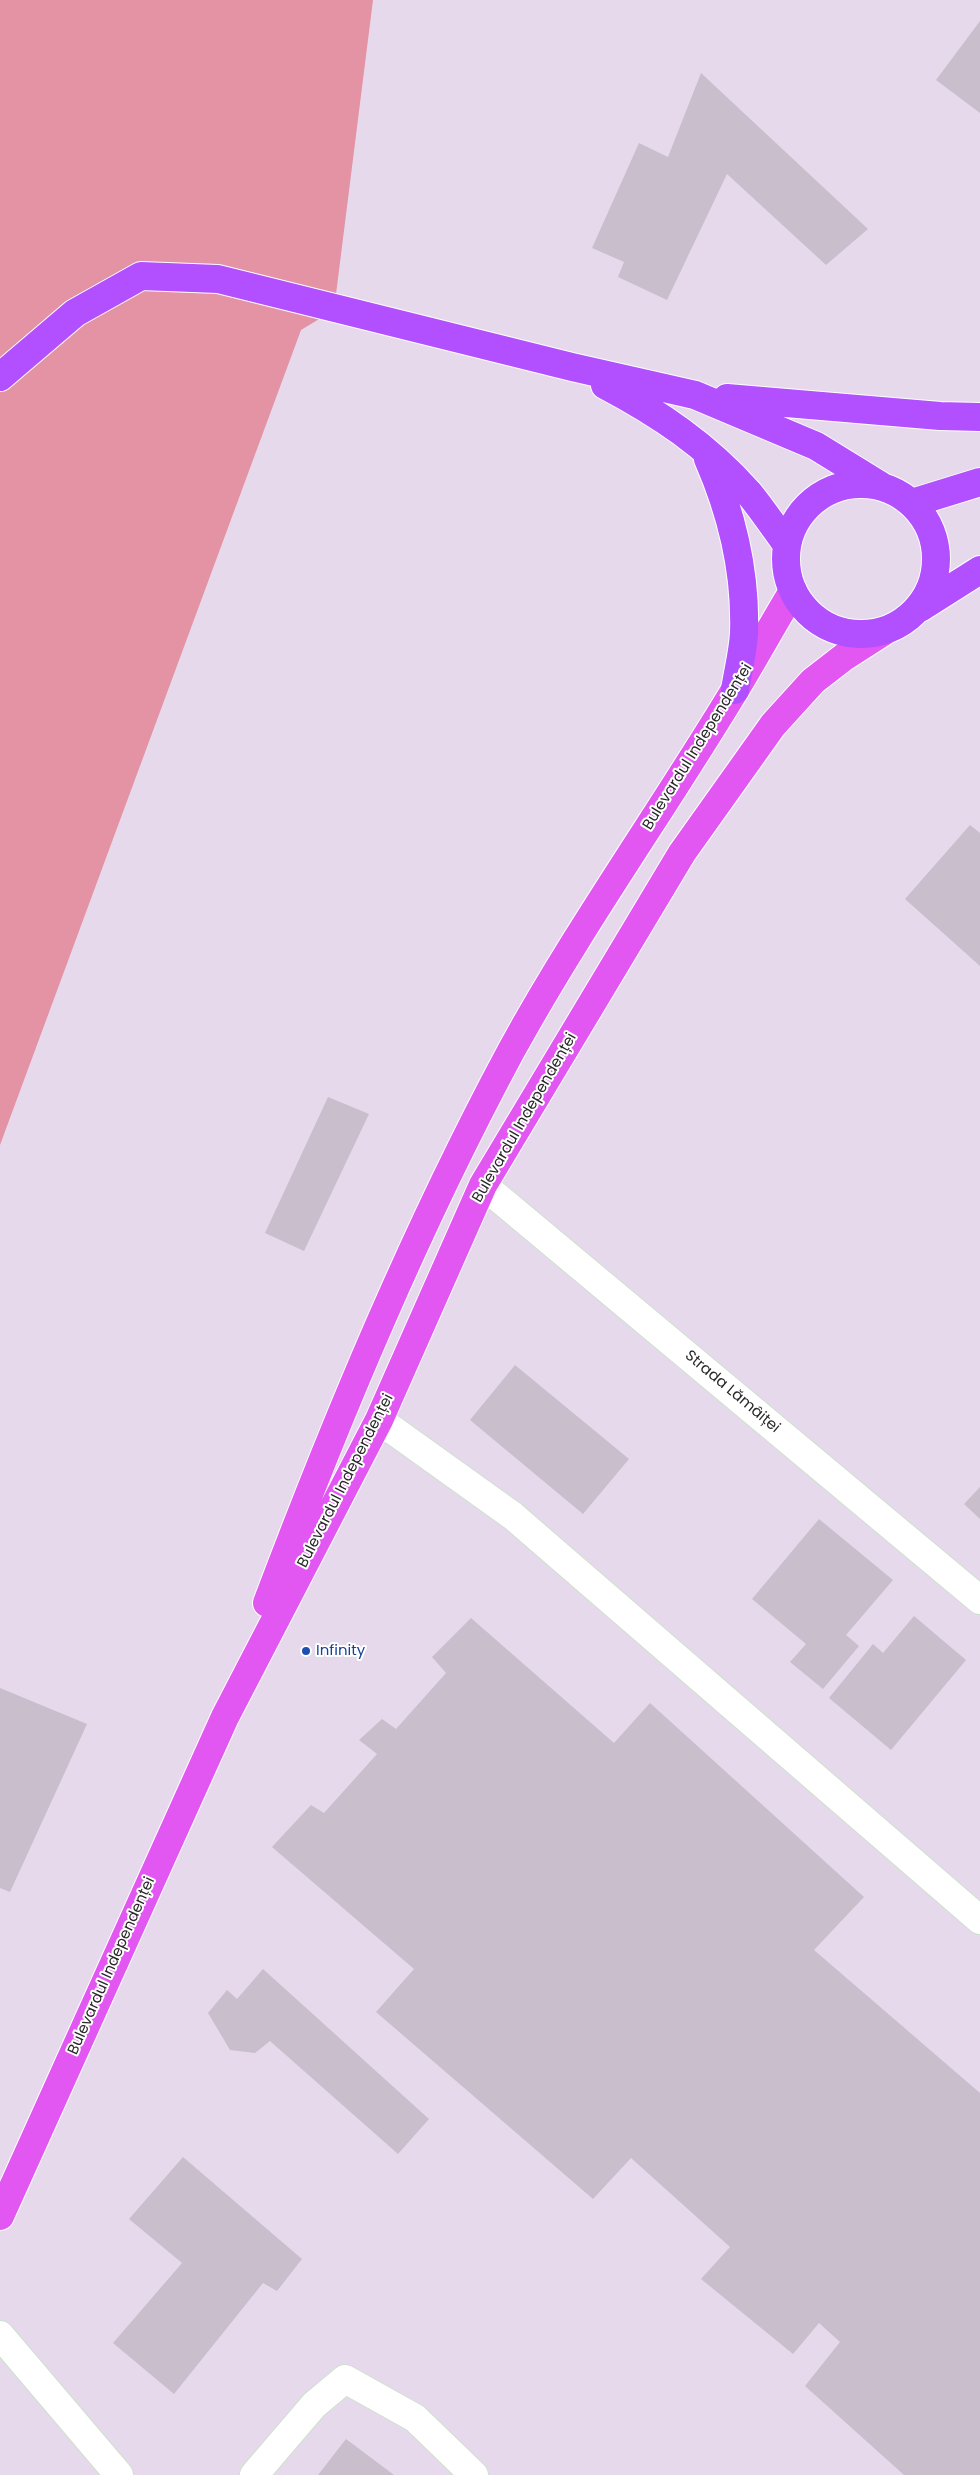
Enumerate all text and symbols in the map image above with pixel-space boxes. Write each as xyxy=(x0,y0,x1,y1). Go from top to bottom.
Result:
street label: Bulevardul Independenței xyxy=(639,661,757,833)
street label: Bulevardul Independenței xyxy=(469,1030,581,1206)
street label: Strada Lămâiței xyxy=(681,1347,783,1437)
street label: Bulevardul Independenței xyxy=(294,1391,398,1571)
place label: Infinity xyxy=(316,1642,365,1660)
marker: Infinity xyxy=(300,1645,312,1657)
street label: Bulevardul Independenței xyxy=(65,1874,159,2058)

